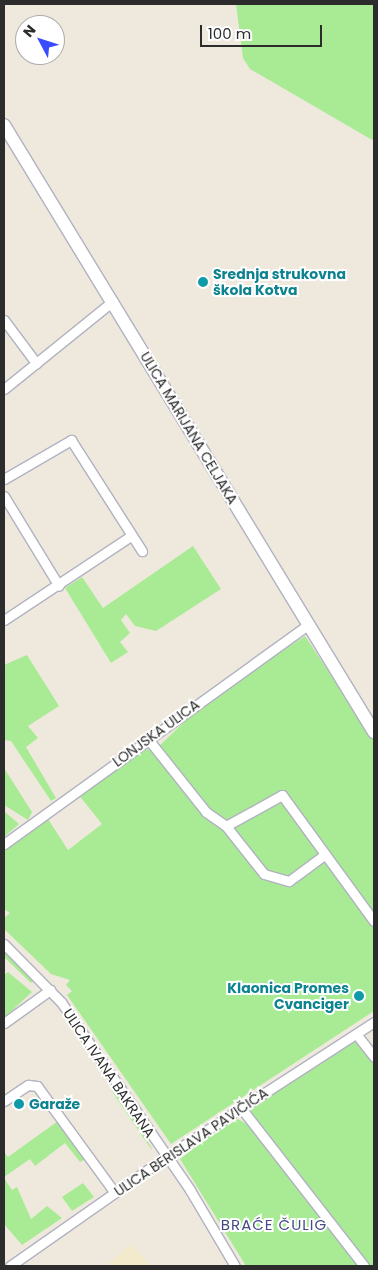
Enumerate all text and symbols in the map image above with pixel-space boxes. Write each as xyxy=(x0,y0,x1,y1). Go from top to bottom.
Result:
north arrow xyxy=(15,15,65,65)
scale bar xyxy=(203,15,326,47)
text: N xyxy=(18,21,40,41)
text: 100 m xyxy=(208,23,251,44)
place label: Srednja strukovna škola Kotva xyxy=(213,266,346,298)
marker: Srednja strukovna škola Kotva xyxy=(197,276,209,288)
street label: ULICA MARIJANA CELJAKA xyxy=(137,349,241,507)
street label: LONJSKA ULICA xyxy=(109,696,203,770)
place label: Klaonica Promes Cvanciger xyxy=(227,980,349,1012)
marker: Klaonica Promes Cvanciger xyxy=(353,990,365,1002)
street label: ULICA IVANA BAKRANA xyxy=(60,1005,158,1141)
street label: ULICA BERISLAVA PAVIČIĆA xyxy=(111,1084,271,1200)
place label: Garaže xyxy=(29,1096,80,1112)
marker: Garaže xyxy=(13,1098,25,1110)
district label: BRAĆE ČULIG xyxy=(220,1216,328,1234)

